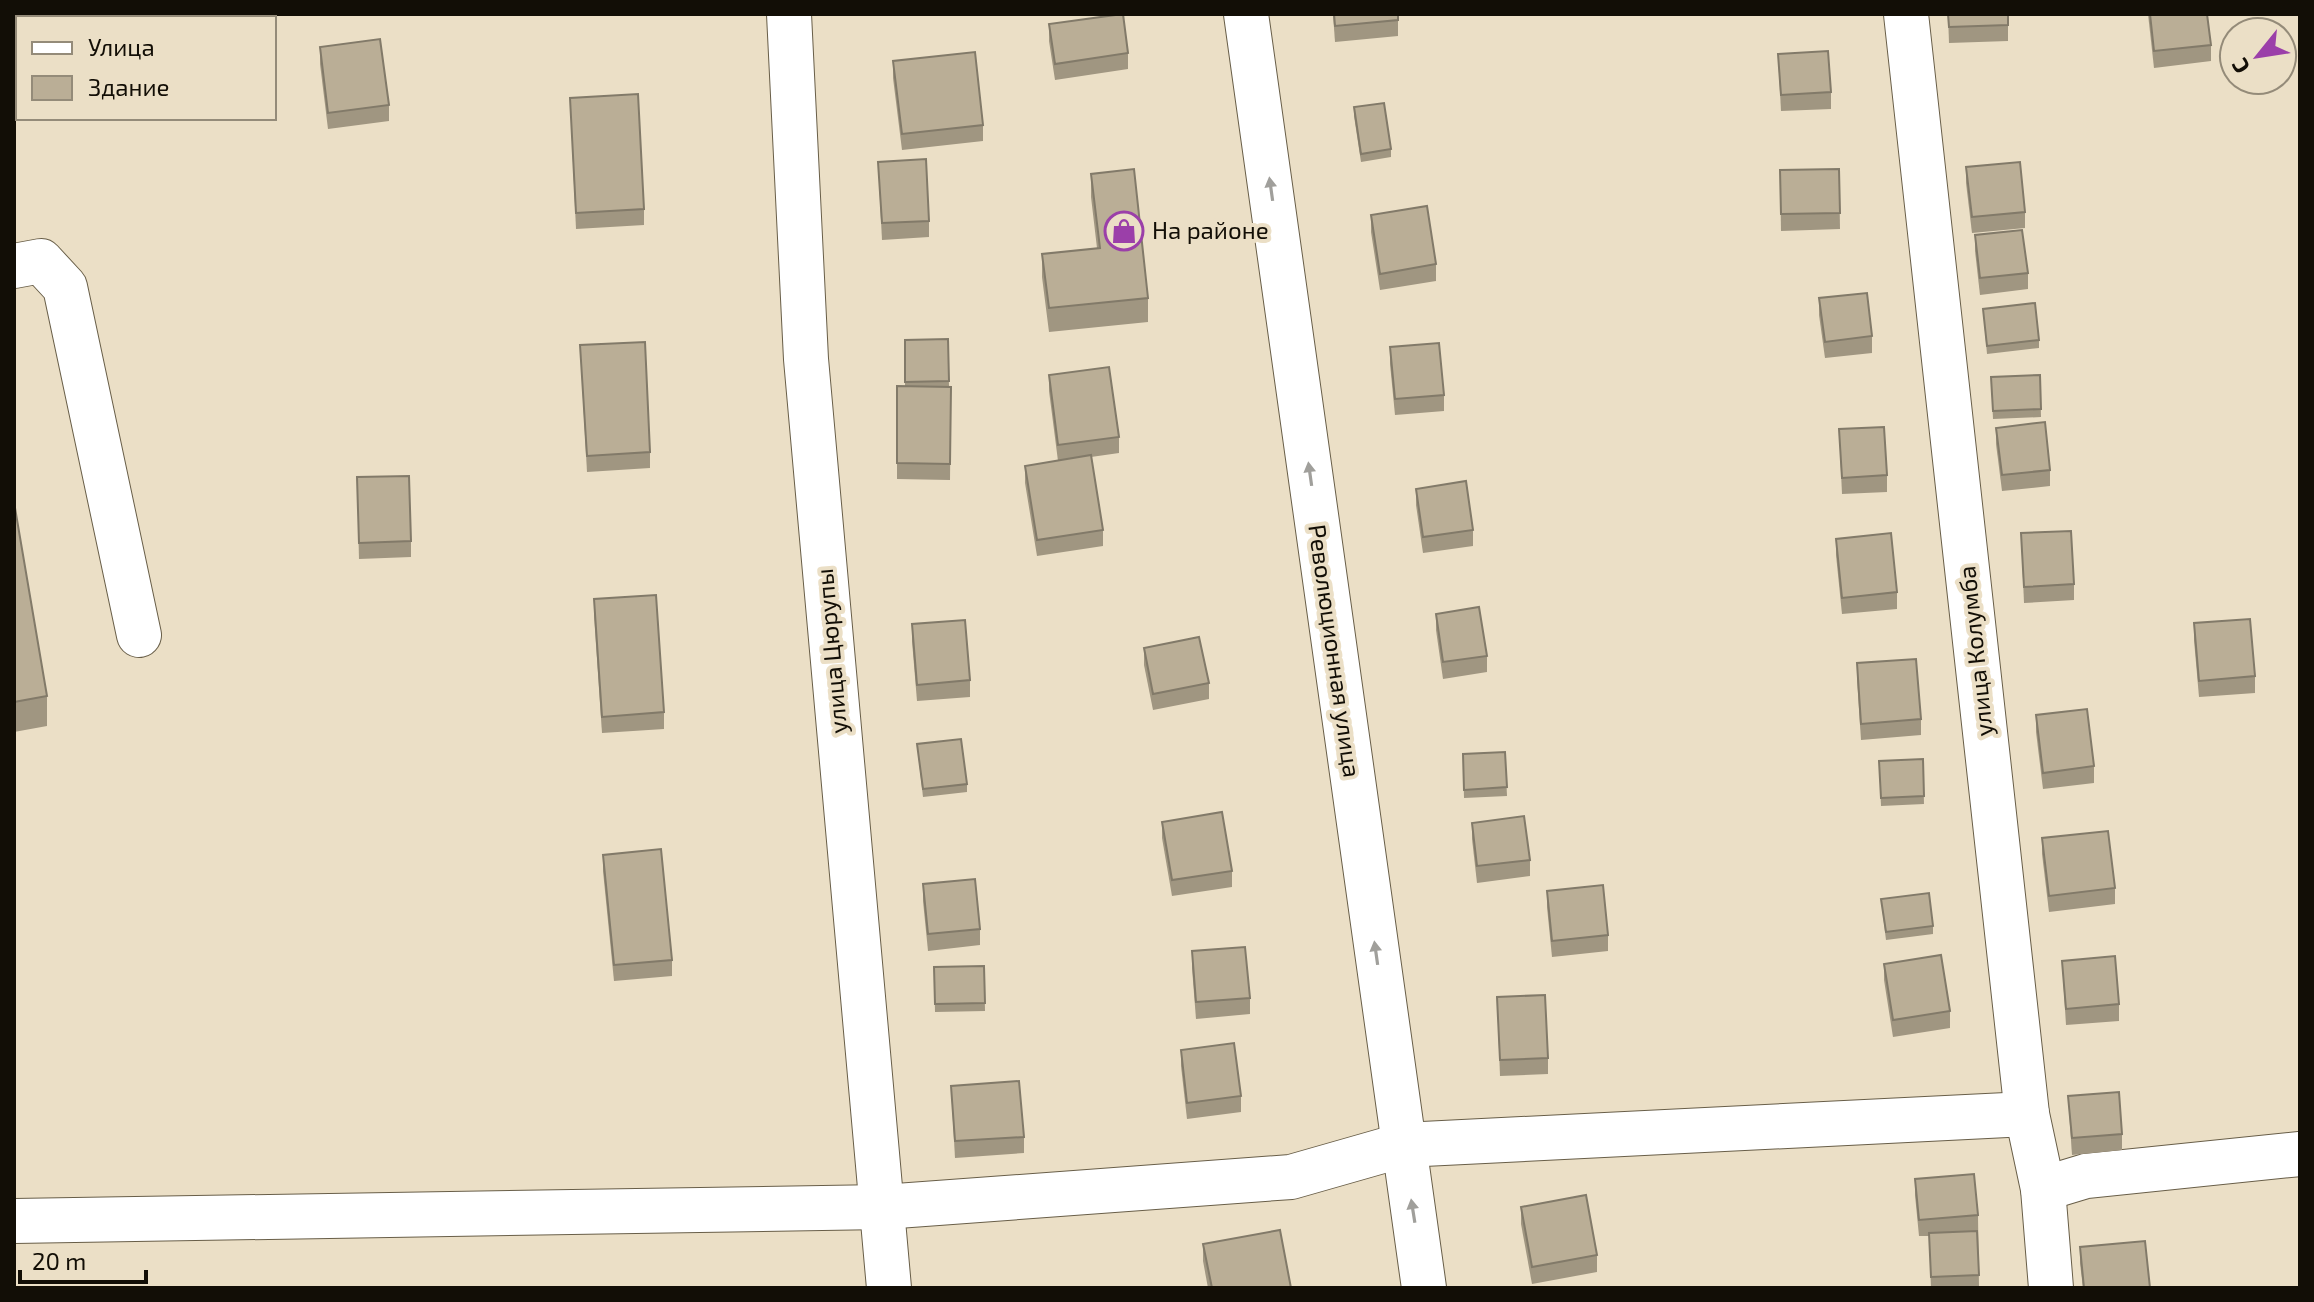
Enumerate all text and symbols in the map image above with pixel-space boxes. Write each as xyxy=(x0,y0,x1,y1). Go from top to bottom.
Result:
legend xyxy=(16,16,276,120)
north arrow xyxy=(2218,16,2298,96)
text: Улица xyxy=(88,32,155,61)
text: С xyxy=(2225,54,2254,79)
text: Здание xyxy=(88,72,170,101)
one-way arrow xyxy=(1264,176,1277,201)
shop icon: На районе xyxy=(1103,210,1145,252)
place label: На районе xyxy=(1152,215,1269,244)
one-way arrow xyxy=(1303,461,1316,486)
street label: Революционная улица xyxy=(1302,523,1368,779)
street label: улица Колумба xyxy=(1951,564,1999,738)
street label: улица Цюрупы xyxy=(809,567,853,735)
one-way arrow xyxy=(1369,941,1382,966)
one-way arrow xyxy=(1406,1198,1419,1223)
scale bar xyxy=(20,1234,146,1284)
text: 20 m xyxy=(32,1246,86,1275)

